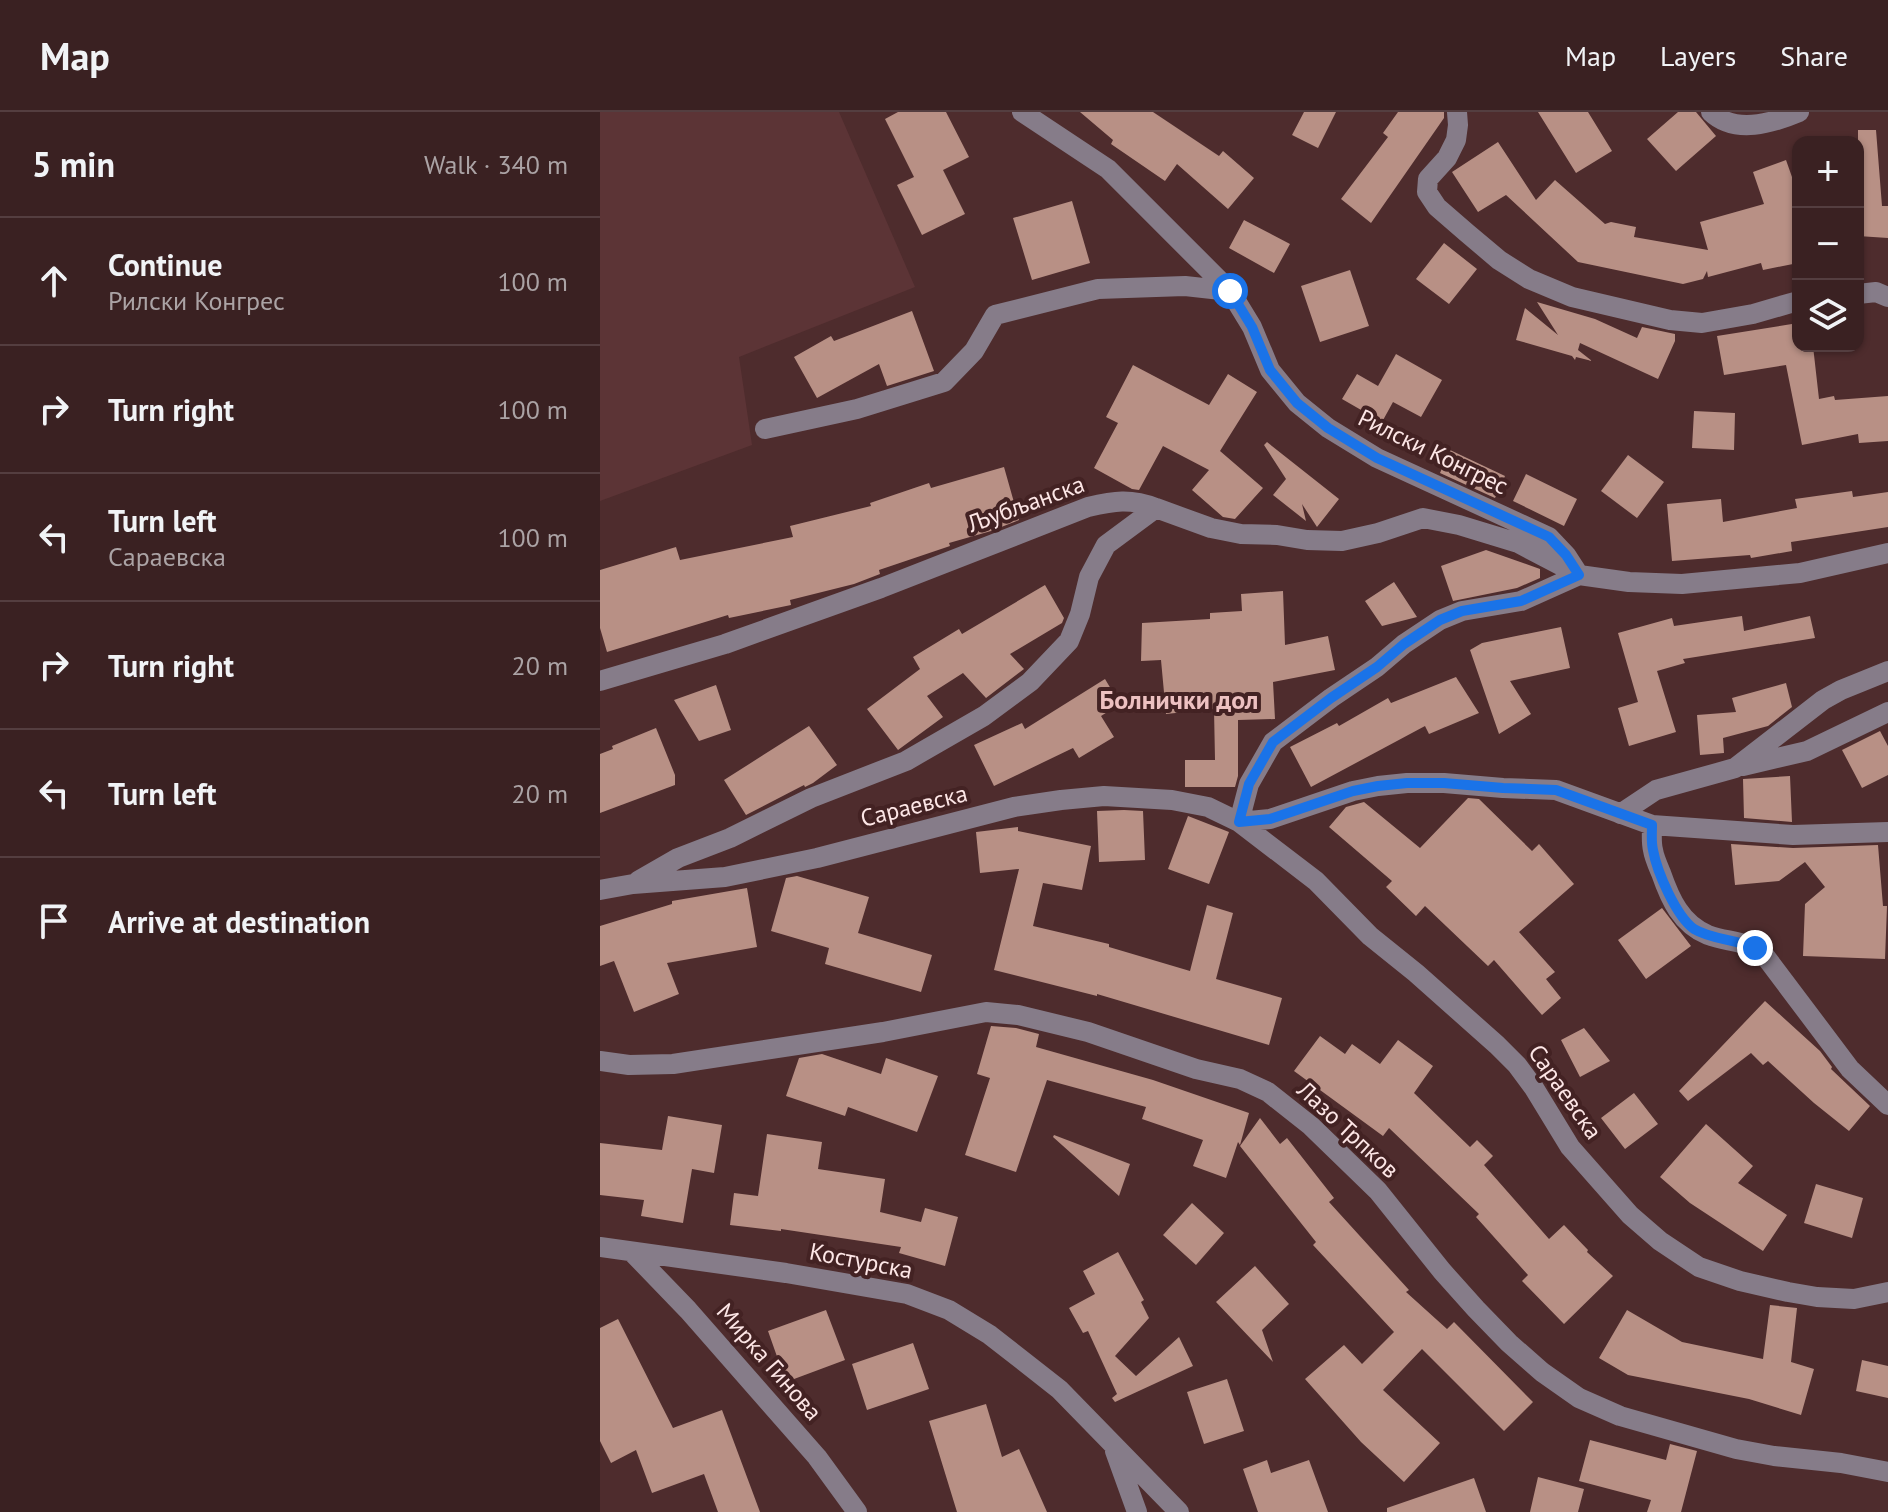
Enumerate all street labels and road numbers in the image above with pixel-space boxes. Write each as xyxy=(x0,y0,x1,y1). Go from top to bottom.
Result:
street label: Рилски Конгрес xyxy=(1353,402,1513,501)
street label: Љубљанска xyxy=(962,468,1089,539)
street label: Сараевска xyxy=(857,777,970,834)
street label: Сараевска xyxy=(1521,1038,1609,1145)
street label: Лазо Трпков xyxy=(1290,1074,1406,1185)
street label: Костурска xyxy=(807,1235,915,1286)
street label: Мирка Гинова xyxy=(710,1297,829,1427)

